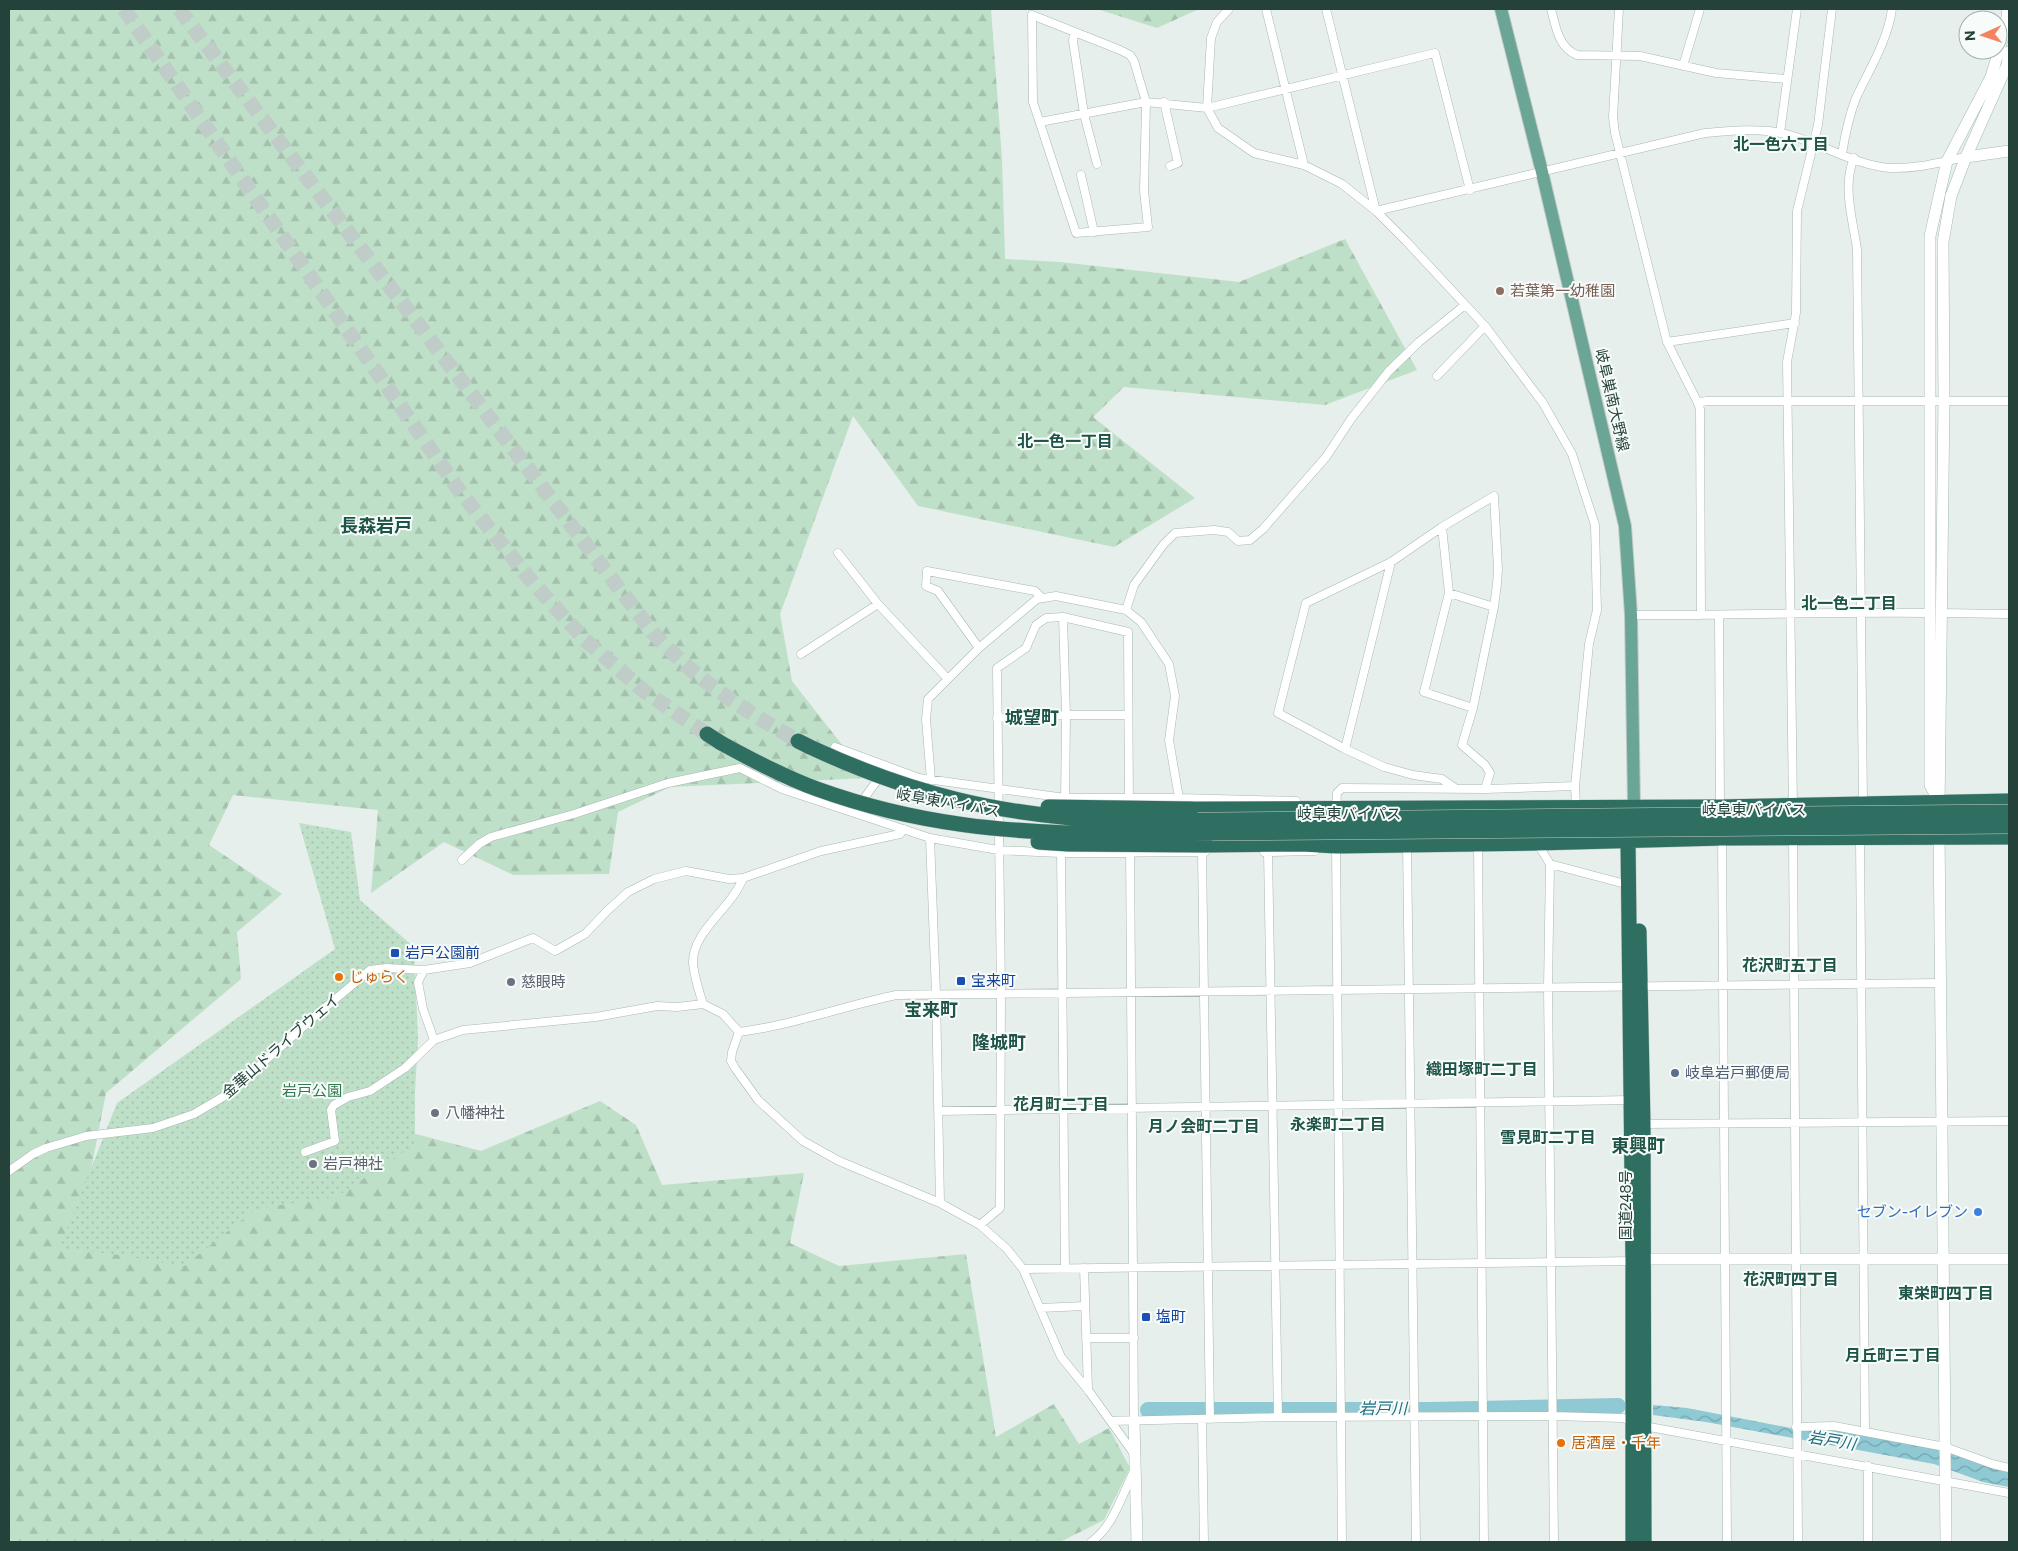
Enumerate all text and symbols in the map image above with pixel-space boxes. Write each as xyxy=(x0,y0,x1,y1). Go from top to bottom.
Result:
north arrow xyxy=(1958,10,2008,60)
text: N xyxy=(1961,30,1978,41)
district label: 北一色六丁目 xyxy=(1733,134,1829,153)
place label: 若葉第一幼稚園 xyxy=(1510,281,1615,299)
marker: 若葉第一幼稚園 xyxy=(1494,285,1506,297)
street label: 岐阜巣南大野線 xyxy=(1592,347,1634,453)
district label: 北一色一丁目 xyxy=(1017,431,1113,450)
district label: 長森岩戸 xyxy=(340,514,412,536)
district label: 北一色二丁目 xyxy=(1801,593,1897,612)
district label: 城望町 xyxy=(1005,706,1059,728)
street label: 岐阜東バイパス xyxy=(895,784,1001,820)
street label: 岐阜東バイパス xyxy=(1702,800,1806,818)
street label: 岐阜東バイパス xyxy=(1297,804,1401,822)
place label: 岩戸公園前 xyxy=(405,943,480,961)
marker: 岩戸公園前 xyxy=(389,947,401,959)
district label: 花沢町五丁目 xyxy=(1742,955,1838,974)
place label: じゅらく xyxy=(349,967,409,985)
marker: じゅらく xyxy=(333,971,345,983)
place label: 宝来町 xyxy=(971,971,1016,989)
place label: 慈眼時 xyxy=(521,972,566,990)
marker: 宝来町 xyxy=(955,975,967,987)
marker: 慈眼時 xyxy=(505,976,517,988)
street label: 金華山ドライブウェイ xyxy=(218,989,343,1101)
district label: 宝来町 xyxy=(904,998,958,1020)
district label: 隆城町 xyxy=(972,1031,1026,1053)
district label: 織田塚町二丁目 xyxy=(1426,1059,1538,1078)
place label: 岐阜岩戸郵便局 xyxy=(1685,1063,1790,1081)
marker: 岐阜岩戸郵便局 xyxy=(1669,1067,1681,1079)
park label: 岩戸公園 xyxy=(282,1081,342,1099)
district label: 花月町二丁目 xyxy=(1013,1094,1109,1113)
place label: 八幡神社 xyxy=(445,1103,505,1121)
marker: 八幡神社 xyxy=(429,1107,441,1119)
district label: 永楽町二丁目 xyxy=(1290,1114,1386,1133)
district label: 月ノ会町二丁目 xyxy=(1148,1116,1260,1135)
district label: 雪見町二丁目 xyxy=(1500,1127,1596,1146)
district label: 東興町 xyxy=(1611,1134,1665,1156)
place label: 岩戸神社 xyxy=(323,1154,383,1172)
marker: 岩戸神社 xyxy=(307,1158,319,1170)
street label: 国道248号 xyxy=(1616,1169,1634,1241)
place label: セブン-イレブン xyxy=(1857,1202,1968,1220)
marker: セブン-イレブン xyxy=(1972,1206,1984,1218)
district label: 花沢町四丁目 xyxy=(1743,1269,1839,1288)
district label: 東栄町四丁目 xyxy=(1898,1283,1994,1302)
place label: 塩町 xyxy=(1156,1307,1186,1325)
marker: 塩町 xyxy=(1140,1311,1152,1323)
district label: 月丘町三丁目 xyxy=(1845,1345,1941,1364)
water label: 岩戸川 xyxy=(1359,1398,1409,1417)
water label: 岩戸川 xyxy=(1807,1426,1859,1453)
place label: 居酒屋・千年 xyxy=(1571,1433,1661,1451)
marker: 居酒屋・千年 xyxy=(1555,1437,1567,1449)

